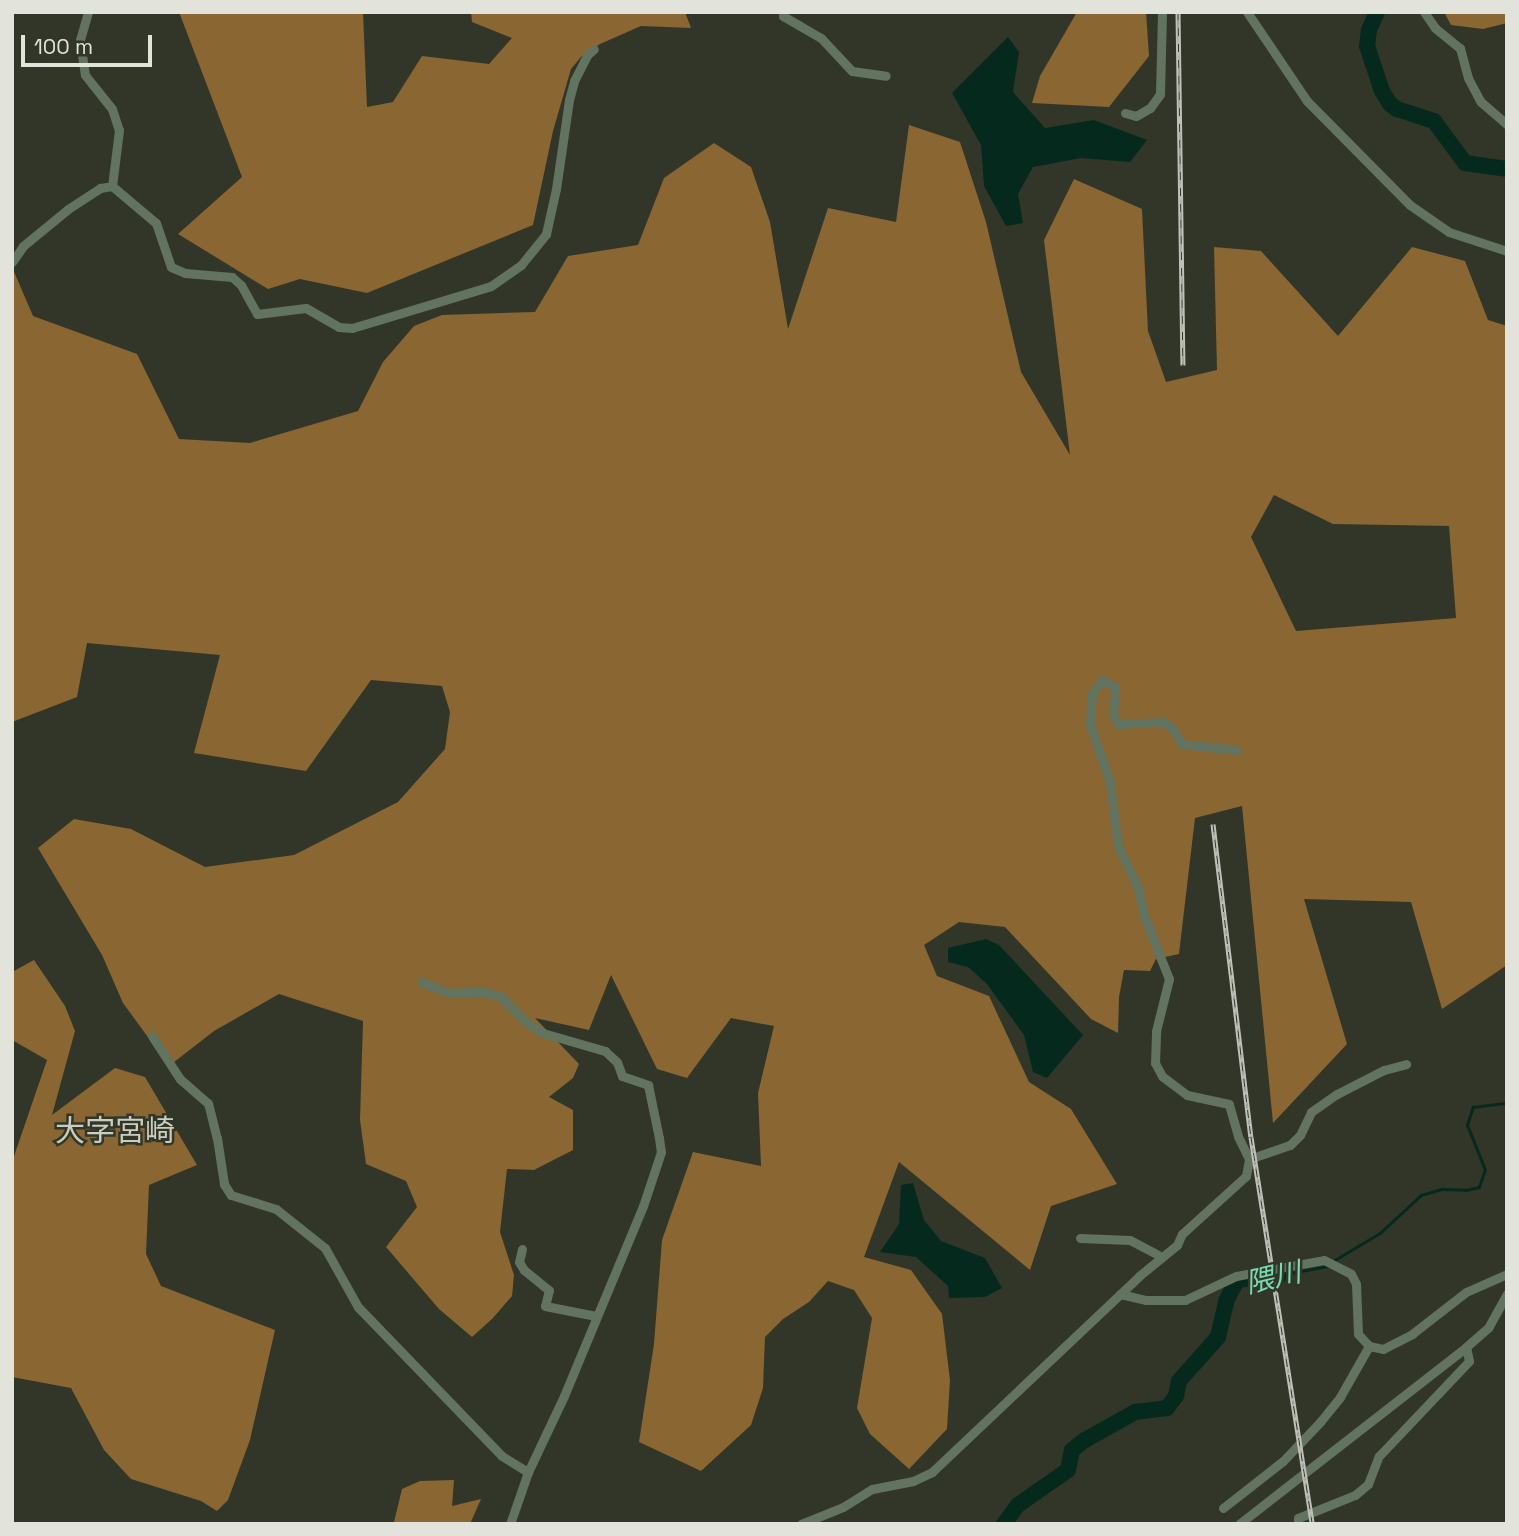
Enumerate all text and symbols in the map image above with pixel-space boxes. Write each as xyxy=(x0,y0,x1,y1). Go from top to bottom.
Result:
scale bar xyxy=(24,21,156,65)
text: 100 m xyxy=(34,33,93,60)
district label: 大字宮崎 xyxy=(55,1113,175,1149)
water label: 隈川 xyxy=(1242,1254,1304,1300)

